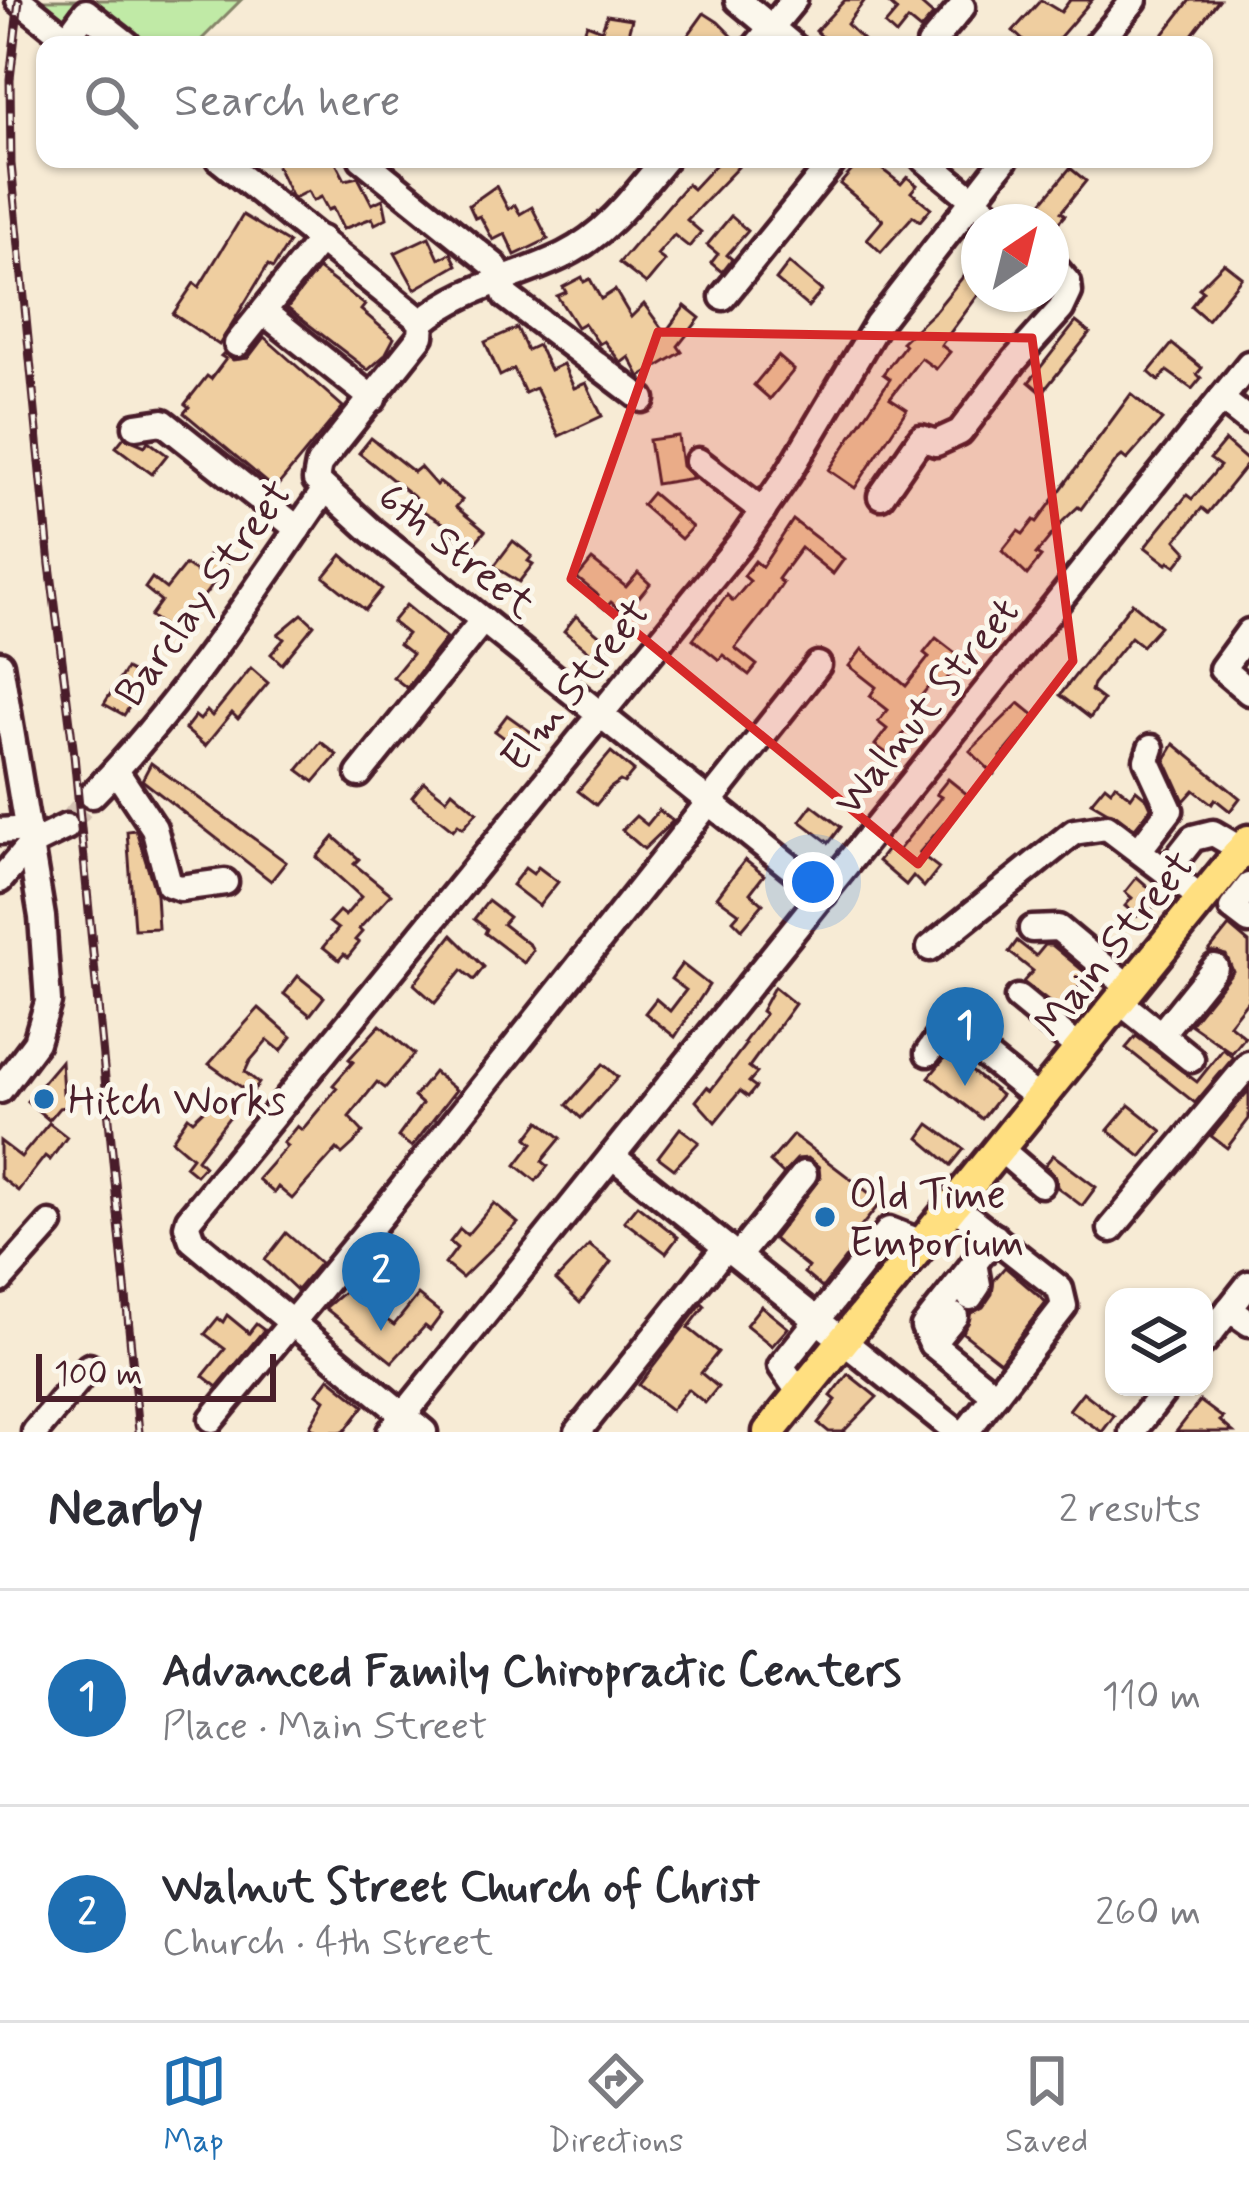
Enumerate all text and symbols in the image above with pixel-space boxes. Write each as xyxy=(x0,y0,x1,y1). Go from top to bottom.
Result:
search box xyxy=(36,36,1213,168)
icon: search xyxy=(78,69,144,135)
text: Search here xyxy=(174,73,401,132)
north arrow xyxy=(961,204,1069,312)
street label: Barclay Street xyxy=(104,469,306,719)
street label: 6th Street xyxy=(365,471,547,633)
street label: Walnut Street xyxy=(823,586,1033,828)
street label: Elm Street xyxy=(490,588,664,785)
street label: Main Street xyxy=(1023,840,1208,1050)
your location xyxy=(783,852,843,912)
pin: 1 xyxy=(926,987,1004,1086)
place label: Hitch Works xyxy=(68,1075,286,1130)
marker: Hitch Works xyxy=(31,1086,57,1112)
place label: Old Time Emporium xyxy=(849,1169,1024,1272)
marker: Old Time Emporium xyxy=(812,1204,838,1230)
pin: 2 xyxy=(342,1232,420,1331)
map controls xyxy=(1105,1288,1213,1396)
button: layers xyxy=(1105,1288,1213,1396)
scale bar xyxy=(36,1348,276,1401)
text: 100 m xyxy=(54,1353,143,1397)
text: Nearby xyxy=(48,1477,203,1543)
text: 2 results xyxy=(1059,1485,1201,1536)
text: Advanced Family Chiropractic Centers xyxy=(162,1643,901,1702)
text: 1 xyxy=(78,1672,96,1723)
text: 110 m xyxy=(1102,1672,1201,1723)
text: Place · Main Street xyxy=(162,1702,487,1753)
text: Walnut Street Church of Christ xyxy=(162,1859,760,1918)
text: 2 xyxy=(77,1888,97,1939)
text: 260 m xyxy=(1095,1888,1201,1939)
text: Church · 4th Street xyxy=(162,1918,493,1969)
tab: Map xyxy=(161,2048,227,2164)
tab: Directions xyxy=(548,2048,684,2164)
tab: Saved xyxy=(1005,2048,1088,2164)

